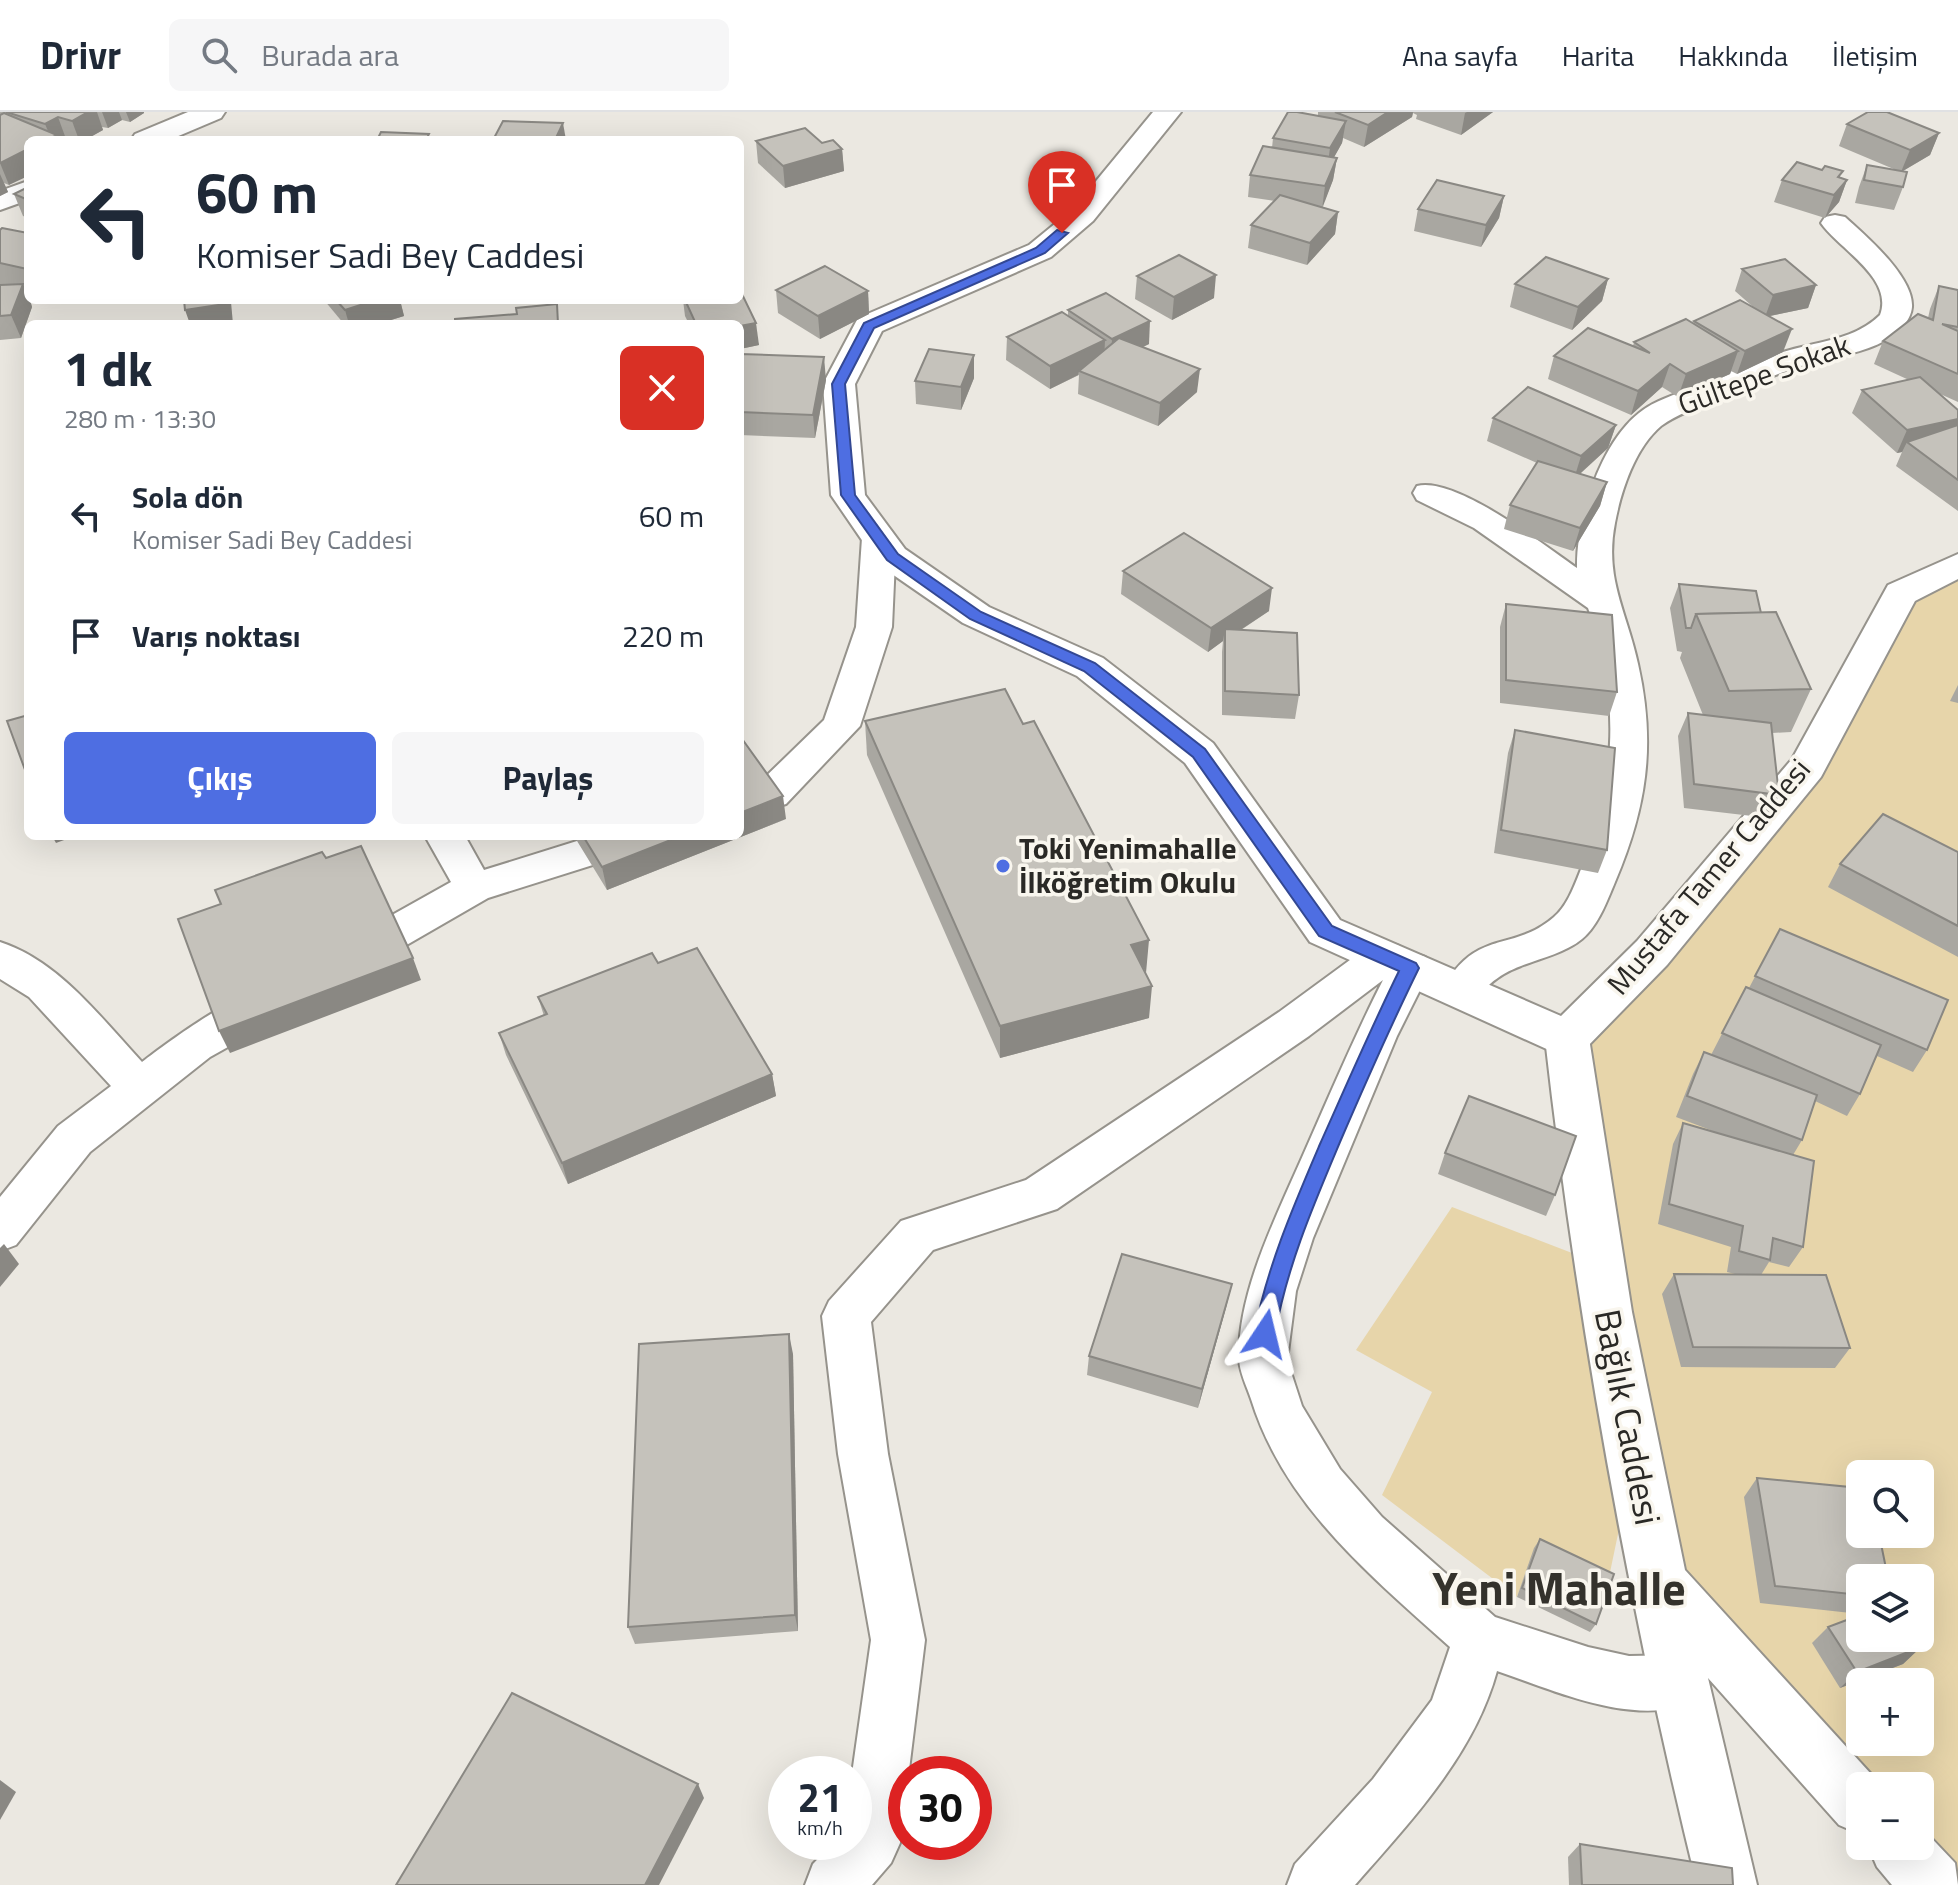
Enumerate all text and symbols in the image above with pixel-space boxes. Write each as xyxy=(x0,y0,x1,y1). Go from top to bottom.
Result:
search box xyxy=(169,19,729,91)
text: Drivr xyxy=(40,26,121,84)
text: Burada ara xyxy=(261,32,399,78)
icon: search xyxy=(197,33,241,77)
text: Ana sayfa xyxy=(1402,34,1518,77)
text: Harita xyxy=(1562,34,1634,77)
text: Hakkında xyxy=(1678,34,1788,77)
text: İletişim xyxy=(1832,34,1918,77)
text: 60 m xyxy=(196,150,318,235)
pin xyxy=(1028,151,1096,233)
icon: arrive xyxy=(1040,163,1084,207)
icon: left xyxy=(64,168,168,272)
text: Komiser Sadi Bey Caddesi xyxy=(196,227,584,282)
street label: Gültepe Sokak xyxy=(1671,322,1856,427)
text: 1 dk xyxy=(64,332,153,405)
button: close xyxy=(620,346,704,430)
text: 280 m · 13:30 xyxy=(64,399,216,438)
text: Sola dön xyxy=(132,474,243,520)
text: 60 m xyxy=(639,493,704,539)
icon: left xyxy=(64,494,108,538)
text: Komiser Sadi Bey Caddesi xyxy=(132,520,413,559)
text: Varış noktası xyxy=(132,613,301,659)
text: 220 m xyxy=(622,613,704,659)
icon: arrive xyxy=(64,614,108,658)
button: Çıkış xyxy=(64,732,376,824)
button: Paylaş xyxy=(392,732,704,824)
street label: Mustafa Tamer Caddesi xyxy=(1595,748,1821,1005)
place label: Toki Yenimahalle İlköğretim Okulu xyxy=(1019,825,1237,905)
marker: Toki Yenimahalle İlköğretim Okulu xyxy=(994,857,1012,875)
position arrow xyxy=(1223,1292,1307,1376)
street label: Bağlık Caddesi xyxy=(1581,1304,1676,1529)
map controls xyxy=(1846,1460,1934,1860)
button: search xyxy=(1846,1460,1934,1548)
district label: Yeni Mahalle xyxy=(1432,1553,1686,1623)
button: layers xyxy=(1846,1564,1934,1652)
button: + xyxy=(1846,1668,1934,1756)
speed limit sign: 30 xyxy=(888,1756,992,1860)
text: 21 xyxy=(798,1767,842,1828)
button: − xyxy=(1846,1772,1934,1860)
text: km/h xyxy=(797,1812,843,1843)

